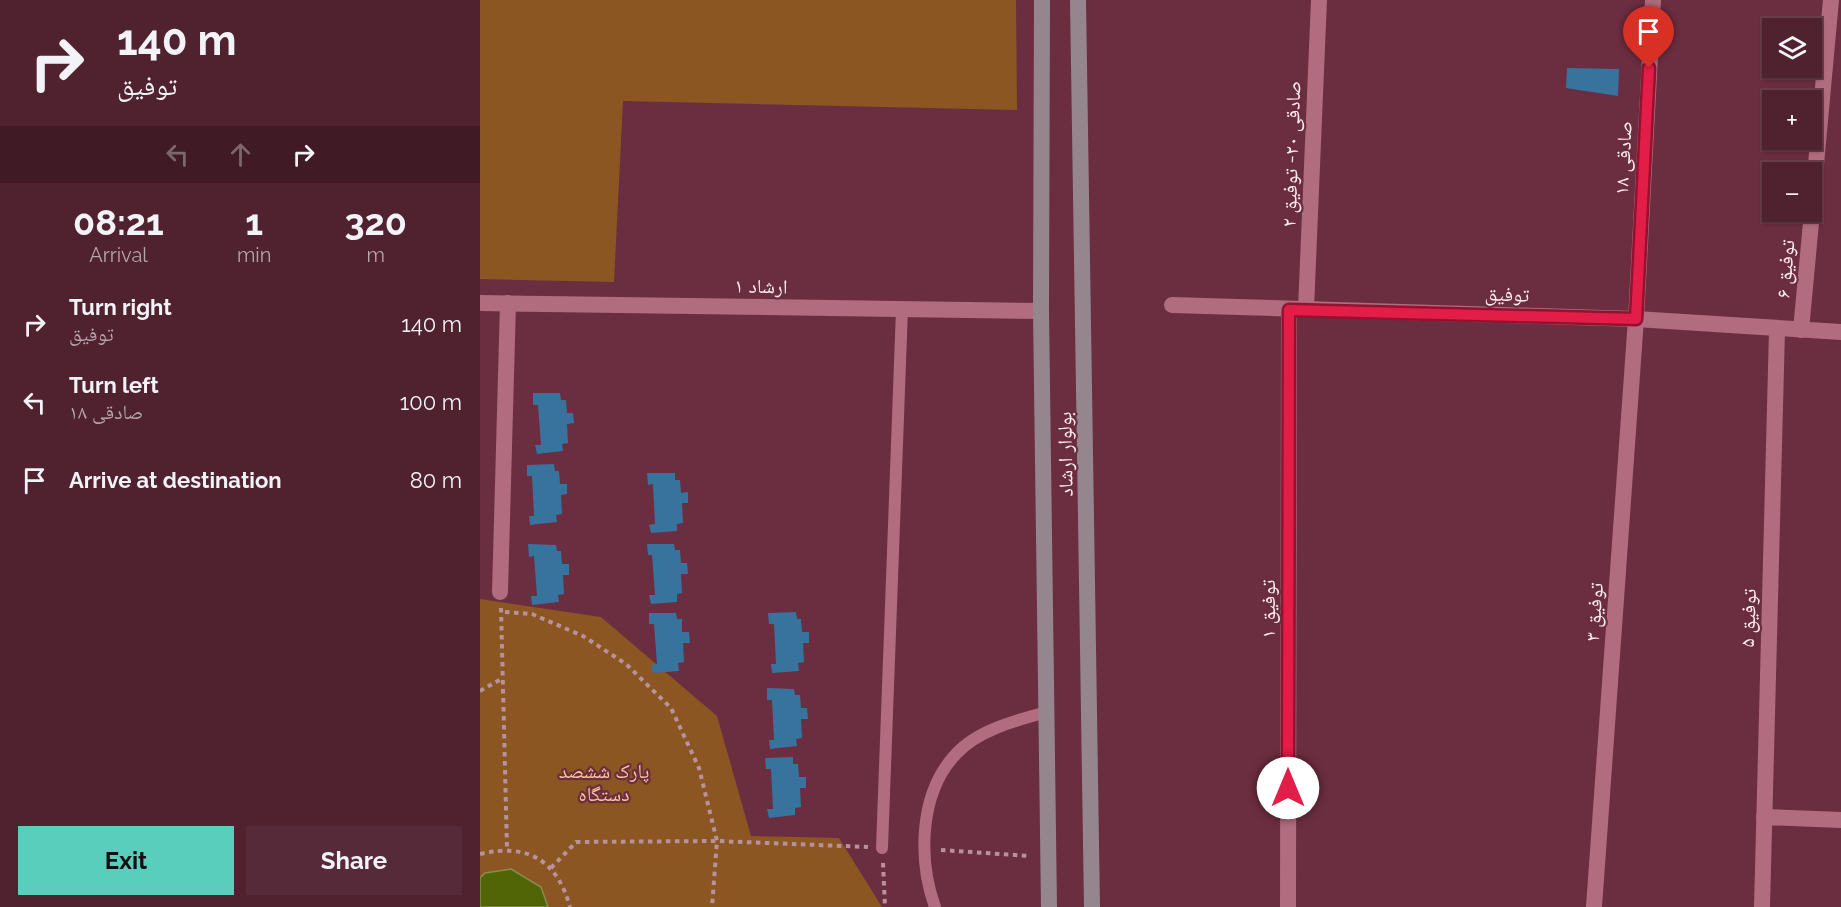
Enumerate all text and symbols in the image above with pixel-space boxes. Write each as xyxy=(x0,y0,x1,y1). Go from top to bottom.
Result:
pin xyxy=(1623,6,1674,68)
icon: arrive xyxy=(1632,15,1665,48)
text: 140 m xyxy=(117,16,237,65)
map controls xyxy=(1762,18,1822,222)
button: layers xyxy=(1762,18,1822,78)
icon: right xyxy=(18,24,96,102)
text: توفیق xyxy=(117,70,177,101)
street label: صادقی ۲۰- توفیق ۲ xyxy=(1276,80,1306,228)
button: + xyxy=(1762,90,1822,150)
street label: صادقی ۱۸ xyxy=(1609,120,1637,196)
icon: left xyxy=(161,138,194,171)
icon: ahead xyxy=(224,138,257,171)
icon: right xyxy=(287,138,320,171)
button: − xyxy=(1762,162,1822,222)
text: 08:21 xyxy=(73,201,164,243)
text: 1 xyxy=(245,201,263,243)
text: 320 xyxy=(344,201,407,243)
street label: توفیق ۶ xyxy=(1770,239,1800,299)
text: Arrival xyxy=(89,243,148,267)
text: min xyxy=(237,243,271,267)
text: m xyxy=(366,243,385,267)
street label: ارشاد ۱ xyxy=(734,274,788,298)
street label: توفیق xyxy=(1484,281,1530,307)
text: Turn right xyxy=(69,294,172,320)
icon: right xyxy=(18,308,51,341)
text: 140 m xyxy=(401,311,462,337)
text: توفیق xyxy=(69,322,114,346)
text: Turn left xyxy=(69,372,159,398)
icon: left xyxy=(18,386,51,419)
text: 100 m xyxy=(400,389,462,415)
text: صادقی ۱۸ xyxy=(69,400,143,424)
street label: بولوار ارشاد xyxy=(1052,411,1078,497)
icon: arrive xyxy=(18,464,51,497)
text: Arrive at destination xyxy=(69,467,282,493)
text: 80 m xyxy=(410,467,462,493)
street label: توفیق ۱ xyxy=(1256,580,1280,638)
street label: توفیق ۳ xyxy=(1580,582,1608,642)
street label: توفیق ۵ xyxy=(1735,588,1761,648)
position arrow xyxy=(1256,756,1320,820)
park label: پارک‌ ششصد دستگاه xyxy=(559,759,649,806)
button: Exit xyxy=(18,826,234,895)
button: Share xyxy=(246,826,462,895)

